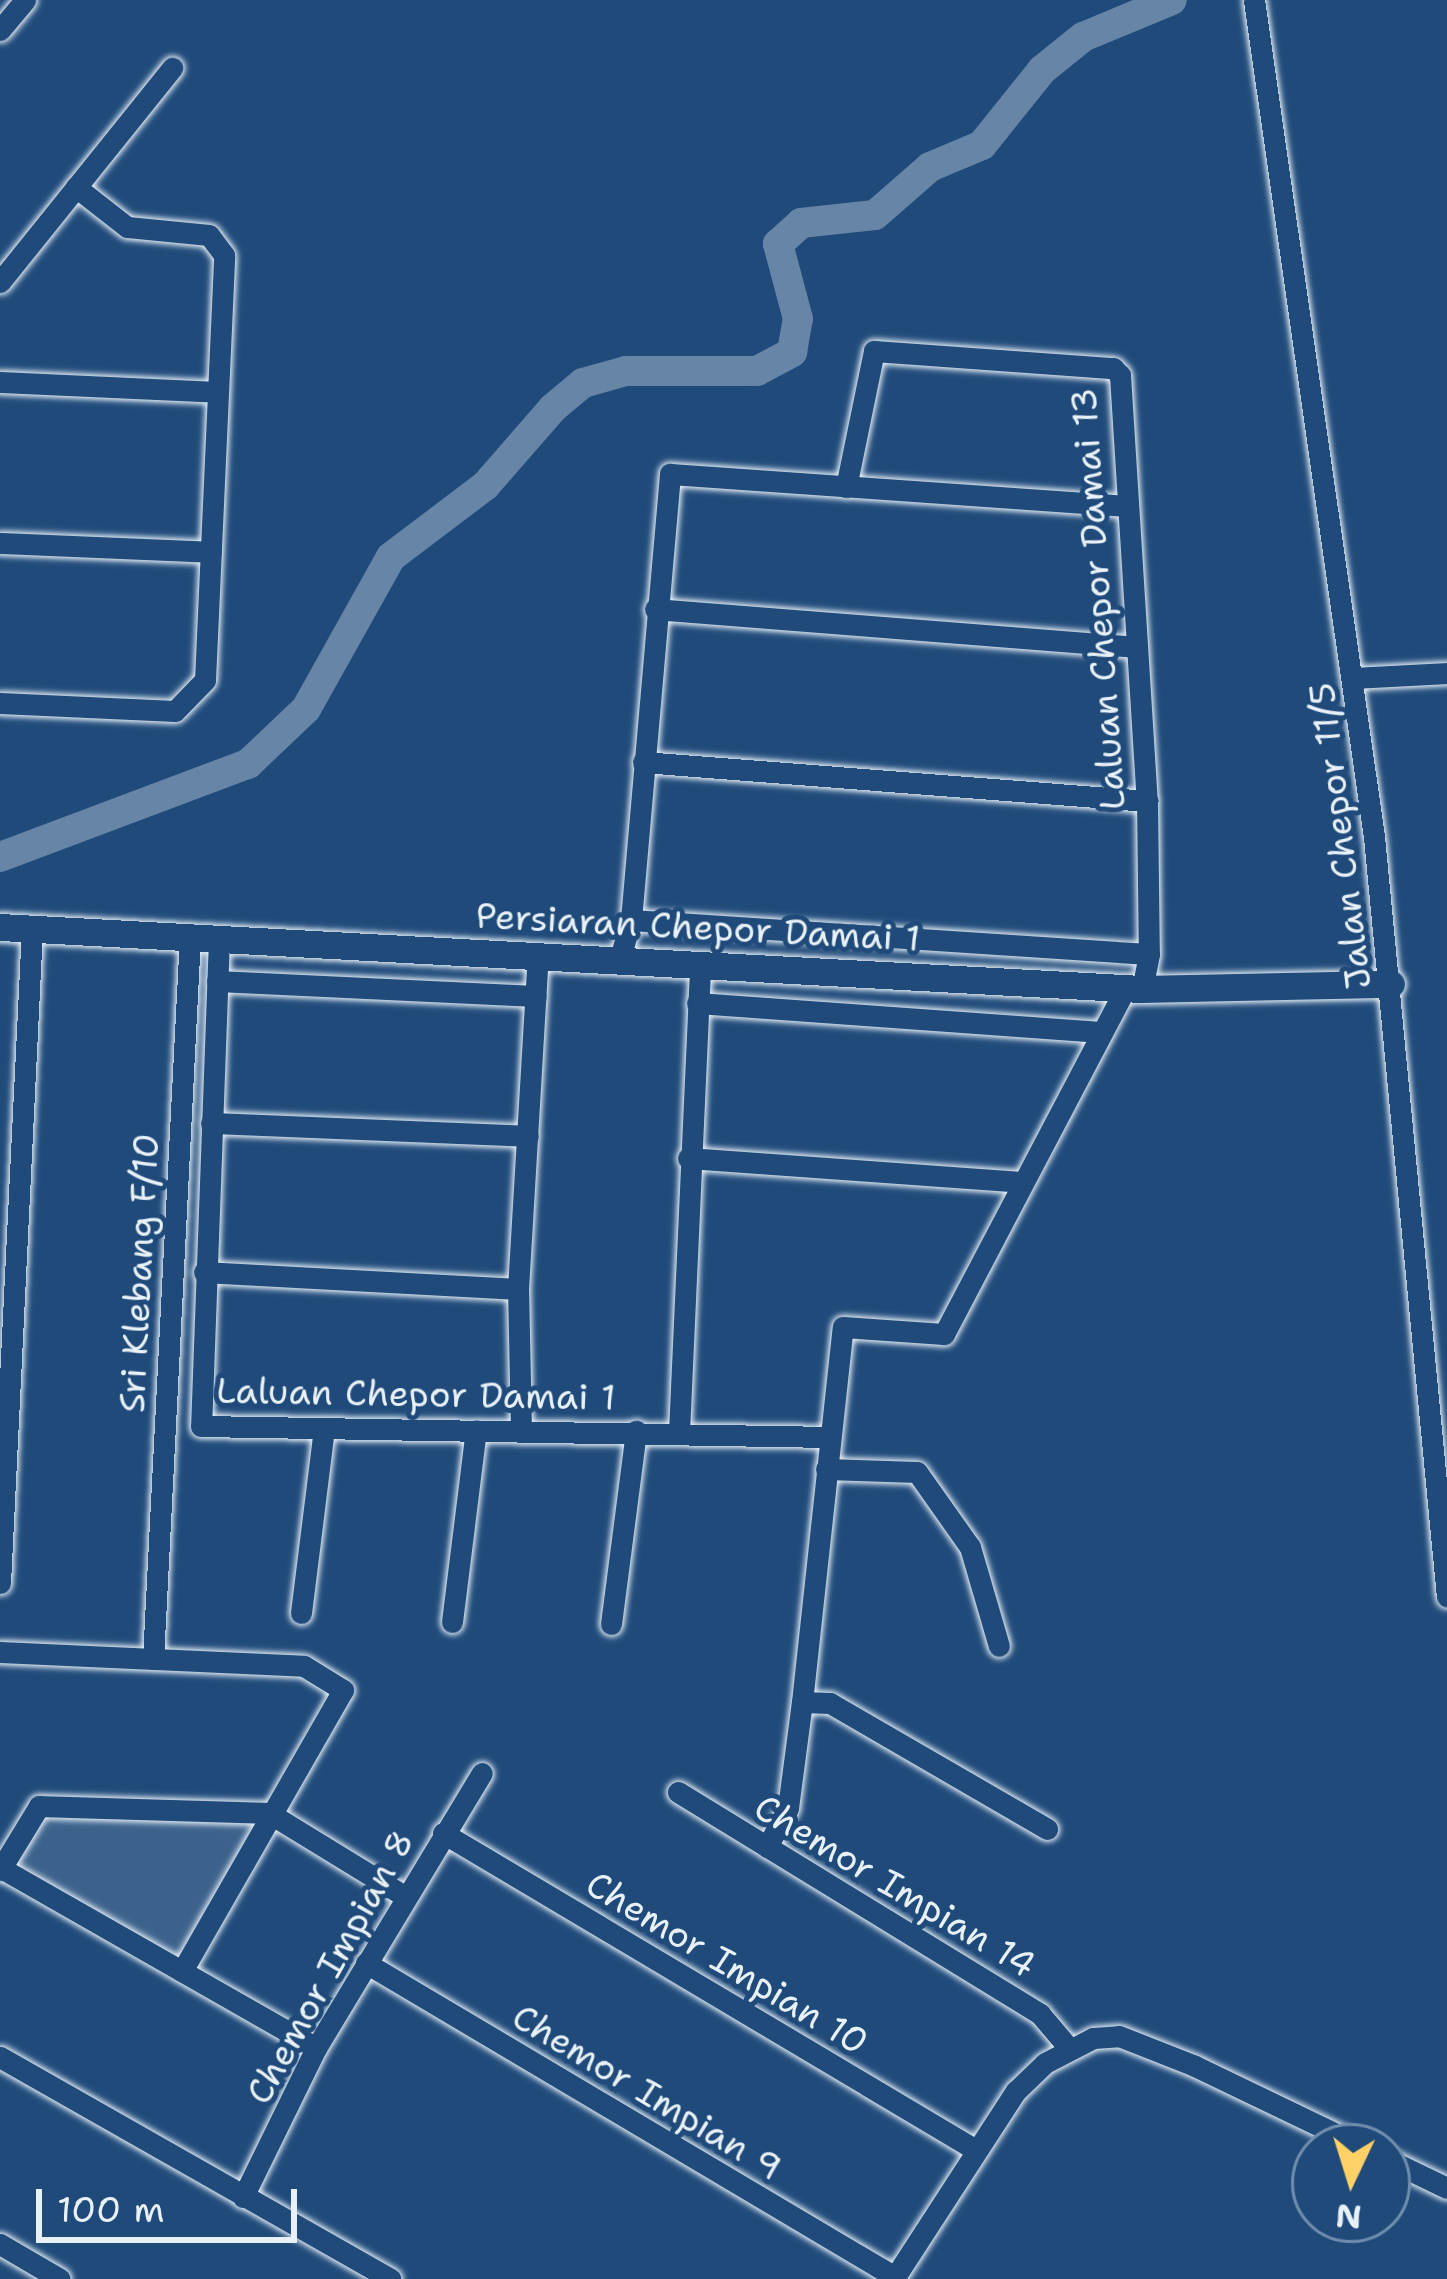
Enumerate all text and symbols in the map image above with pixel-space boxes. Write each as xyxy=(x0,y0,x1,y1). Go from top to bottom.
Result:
street label: Laluan Chepor Damai 13 xyxy=(1062,386,1134,812)
street label: Jalan Chepor 11/5 xyxy=(1300,680,1380,992)
street label: Persiaran Chepor Damai 1 xyxy=(475,894,921,960)
street label: Sri Klebang F/10 xyxy=(110,1132,168,1414)
street label: Laluan Chepor Damai 1 xyxy=(216,1369,616,1419)
street label: Chemor Impian 14 xyxy=(747,1785,1043,1987)
street label: Chemor Impian 8 xyxy=(237,1823,423,2111)
street label: Chemor Impian 10 xyxy=(579,1862,875,2064)
street label: Chemor Impian 9 xyxy=(505,1995,789,2189)
north arrow xyxy=(1291,2123,1411,2243)
scale bar xyxy=(42,2165,303,2239)
text: 100 m xyxy=(57,2185,165,2234)
text: N xyxy=(1334,2193,1363,2240)

